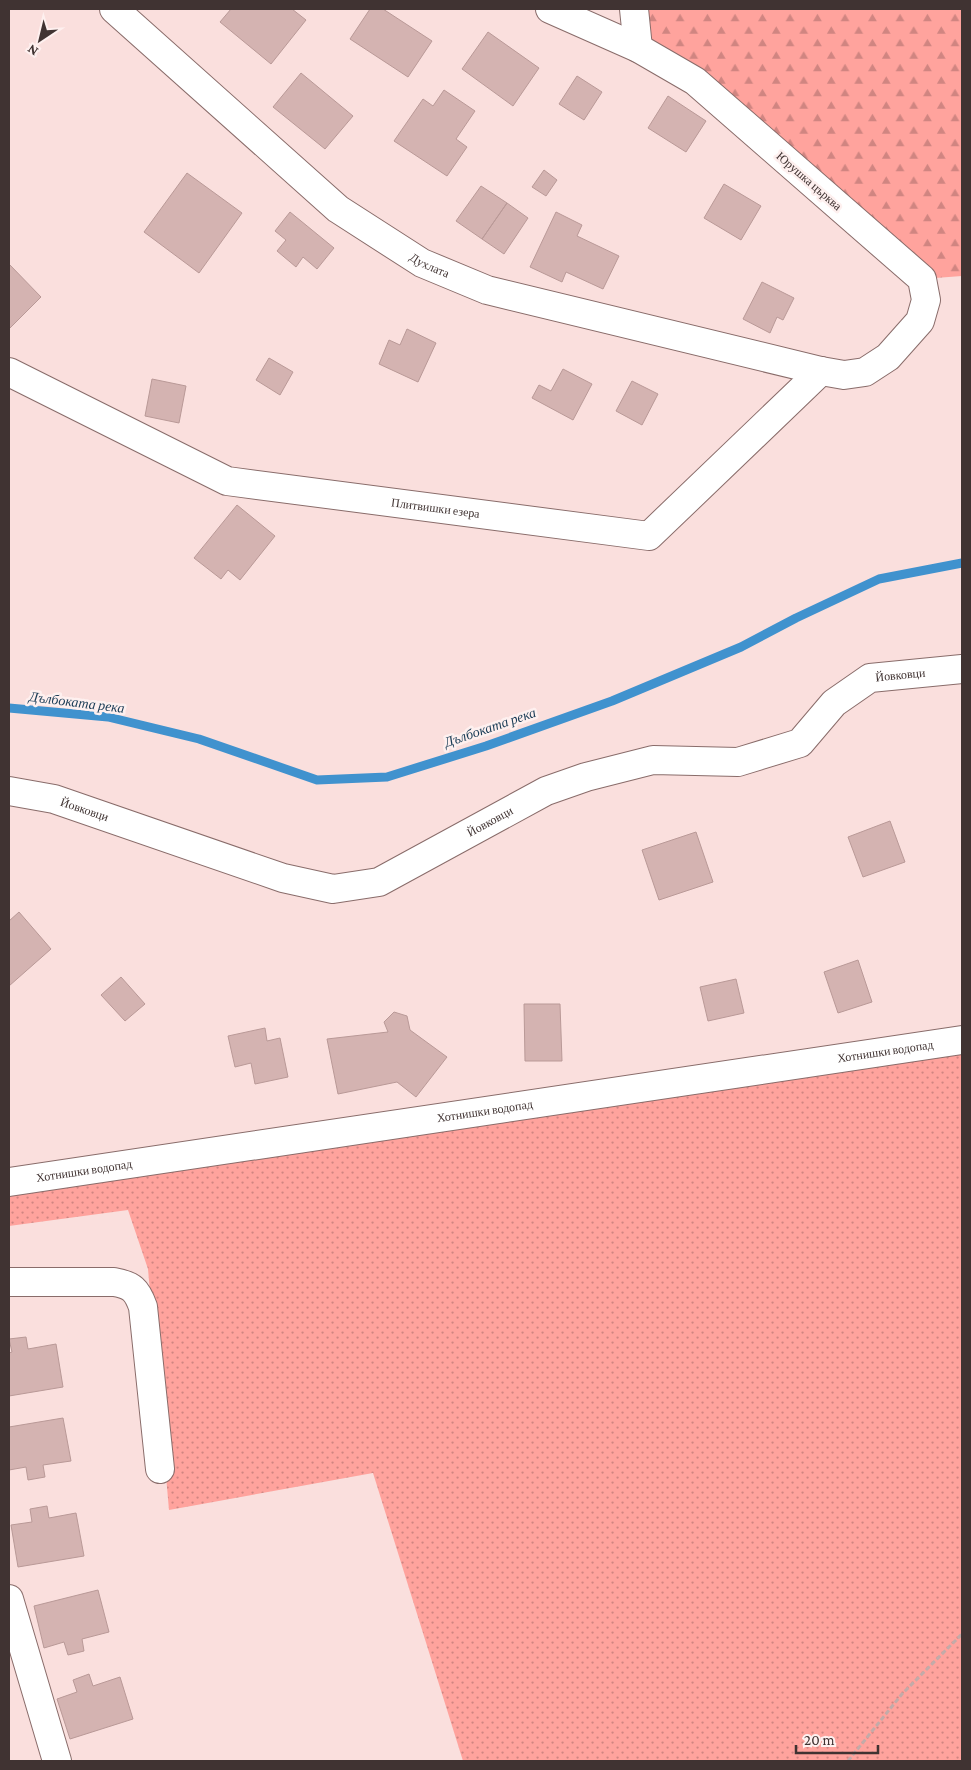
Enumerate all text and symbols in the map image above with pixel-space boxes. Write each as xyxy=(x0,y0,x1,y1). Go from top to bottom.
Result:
north arrow xyxy=(15,15,65,65)
text: N xyxy=(24,41,41,60)
street label: Юрушка църква xyxy=(773,149,845,214)
street label: Духлата xyxy=(407,250,452,281)
street label: Плитвишки езера xyxy=(390,495,481,521)
street label: Йовковци xyxy=(875,666,926,684)
water label: Дълбоката река xyxy=(26,688,126,716)
water label: Дълбоката река xyxy=(440,704,538,751)
street label: Йовковци xyxy=(59,795,111,825)
street label: Йовковци xyxy=(465,803,516,840)
street label: Хотнишки водопад xyxy=(836,1037,934,1065)
street label: Хотнишки водопад xyxy=(436,1097,534,1125)
street label: Хотнишки водопад xyxy=(35,1157,133,1185)
scale bar xyxy=(796,1722,878,1754)
text: 20 m xyxy=(804,1732,835,1748)

